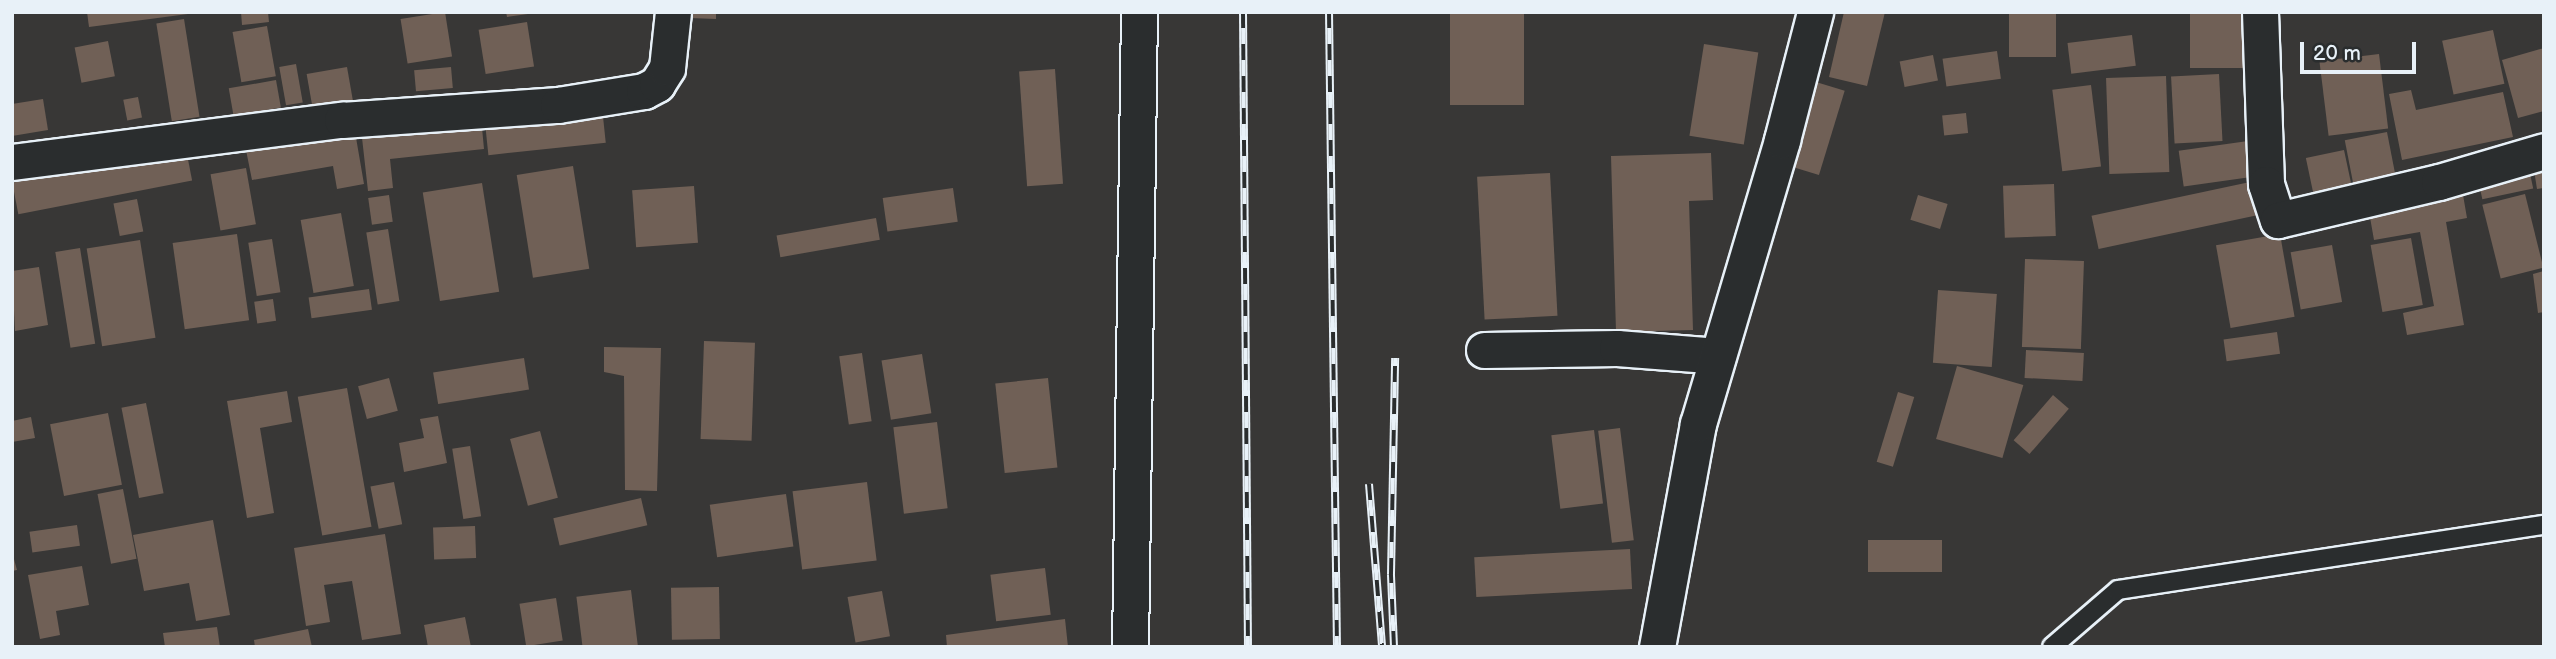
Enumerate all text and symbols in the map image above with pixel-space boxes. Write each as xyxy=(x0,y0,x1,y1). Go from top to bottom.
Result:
scale bar xyxy=(2304,28,2420,72)
text: 20 m xyxy=(2313,41,2361,66)

